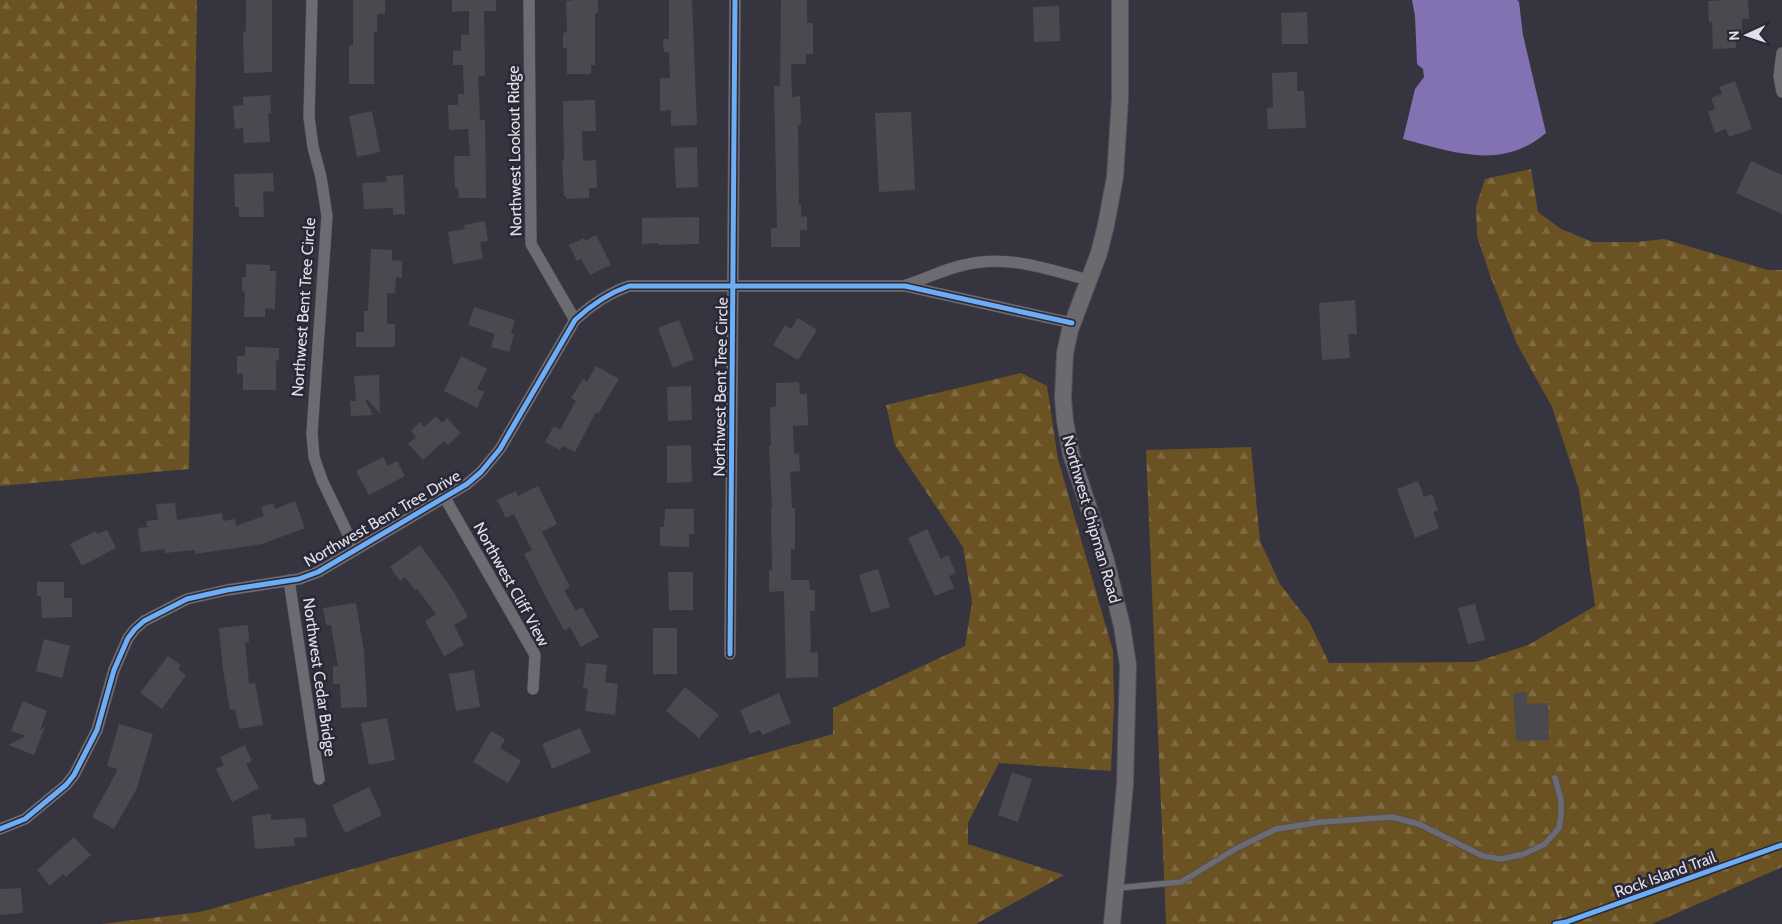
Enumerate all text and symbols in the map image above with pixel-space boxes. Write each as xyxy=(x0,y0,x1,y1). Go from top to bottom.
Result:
north arrow xyxy=(1722,10,1772,60)
text: N xyxy=(1725,30,1743,41)
street label: Northwest Lookout Ridge xyxy=(504,66,525,236)
street label: Northwest Bent Tree Circle xyxy=(288,217,319,397)
street label: Northwest Bent Tree Circle xyxy=(709,297,732,477)
street label: Northwest Chipman Road xyxy=(1058,433,1125,605)
street label: Northwest Bent Tree Drive xyxy=(301,466,464,571)
street label: Northwest Cliff View xyxy=(470,519,554,650)
street label: Northwest Cedar Bridge xyxy=(299,596,340,758)
street label: Rock Island Trail xyxy=(1612,847,1719,902)

